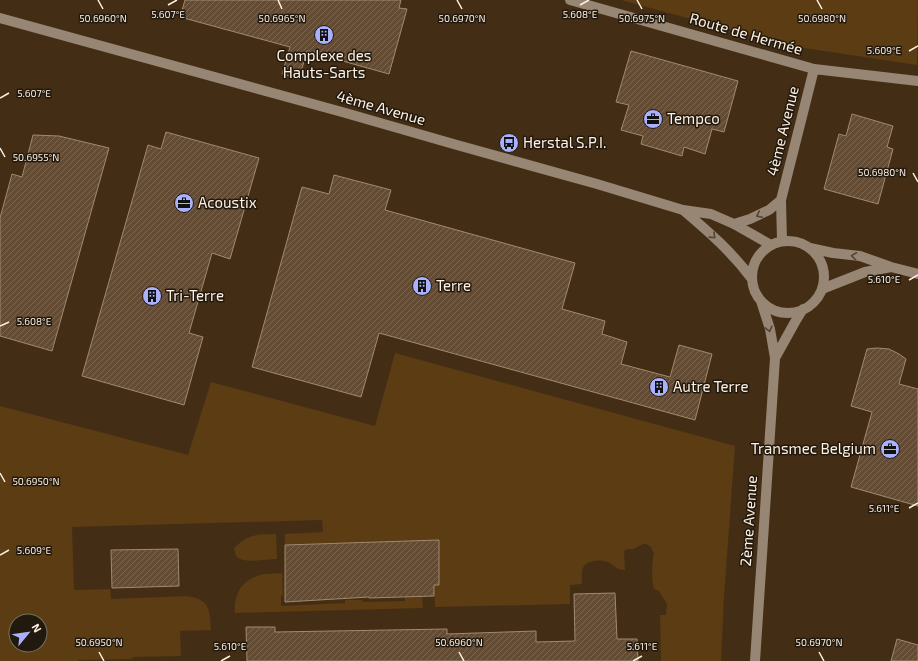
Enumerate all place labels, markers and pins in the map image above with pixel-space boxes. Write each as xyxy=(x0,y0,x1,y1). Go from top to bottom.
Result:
building icon: Complexe des Hauts-Sarts xyxy=(313,24,335,46)
place label: Complexe des Hauts-Sarts xyxy=(277,46,371,81)
office icon: Tempco xyxy=(642,108,664,130)
place label: Tempco xyxy=(667,109,720,127)
bus stop icon: Herstal S.P.I. xyxy=(498,132,520,154)
place label: Herstal S.P.I. xyxy=(523,133,606,151)
office icon: Acoustix xyxy=(173,192,195,214)
place label: Acoustix xyxy=(198,193,257,211)
building icon: Terre xyxy=(411,275,433,297)
place label: Terre xyxy=(436,276,471,294)
building icon: Tri-Terre xyxy=(141,285,163,307)
place label: Tri-Terre xyxy=(166,286,224,304)
building icon: Autre Terre xyxy=(648,376,670,398)
place label: Autre Terre xyxy=(673,377,748,395)
office icon: Transmec Belgium xyxy=(879,438,901,460)
place label: Transmec Belgium xyxy=(751,439,876,457)

